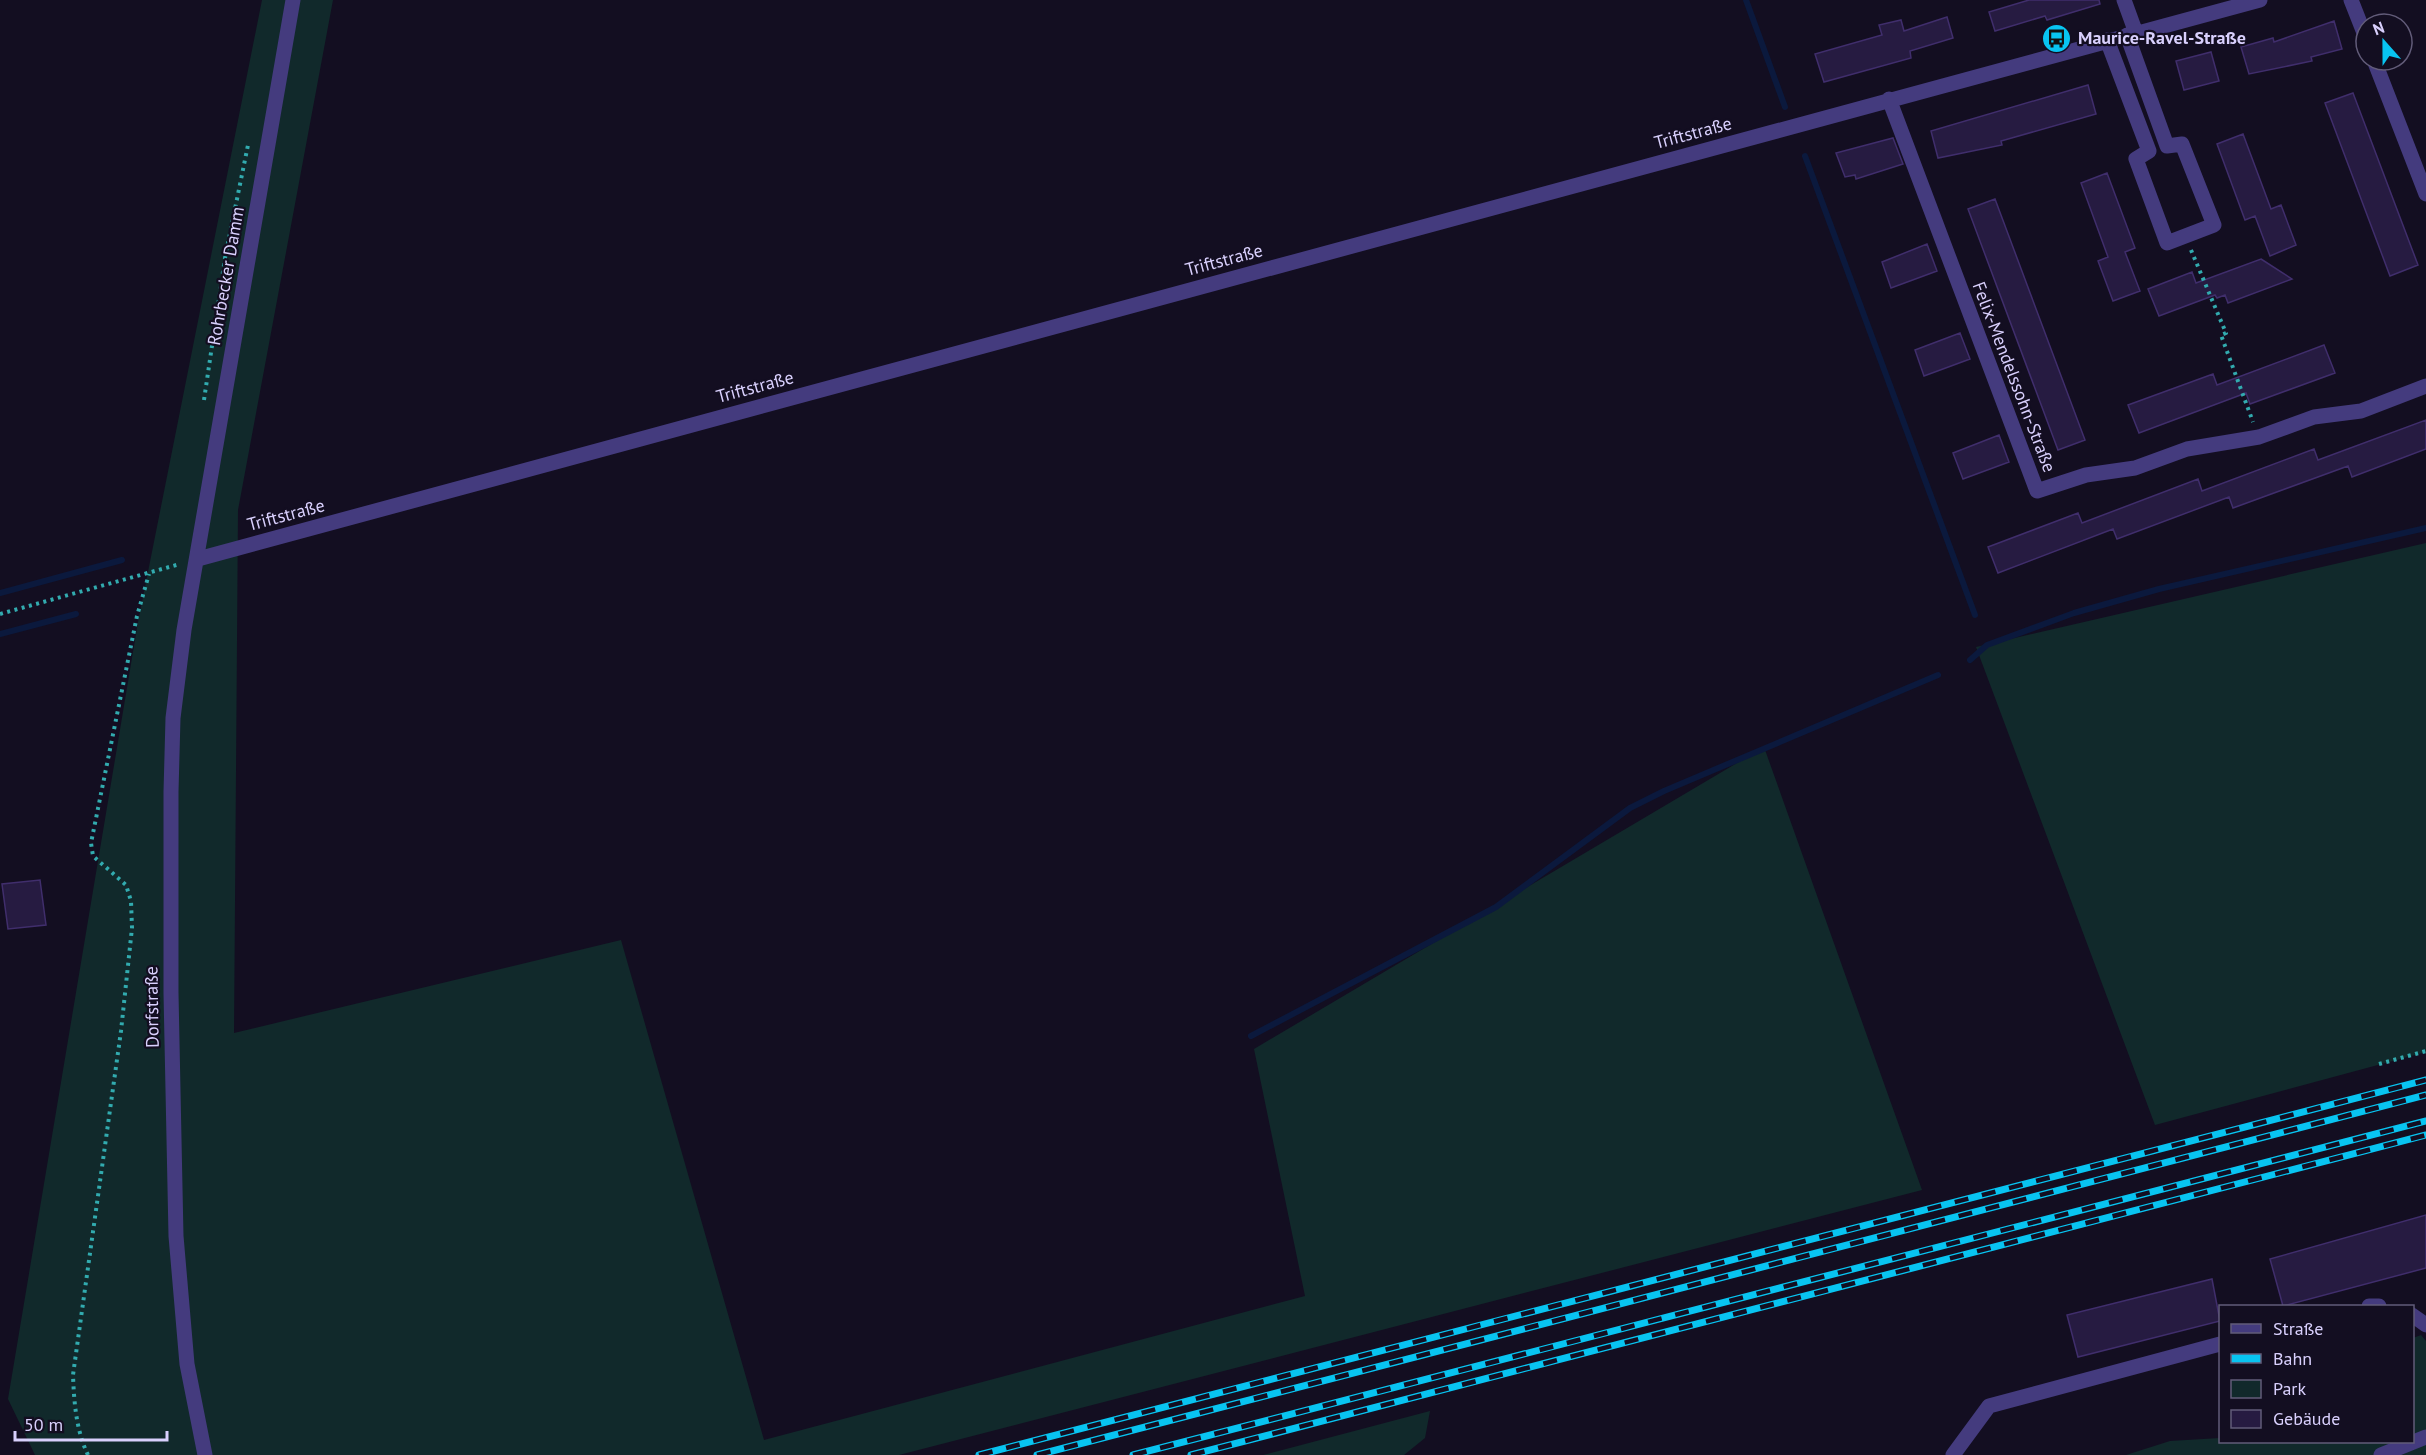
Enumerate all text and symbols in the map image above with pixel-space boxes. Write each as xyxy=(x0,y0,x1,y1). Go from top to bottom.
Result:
north arrow xyxy=(2354,12,2414,72)
text: N xyxy=(2370,17,2387,39)
bus stop icon: Maurice-Ravel-Straße xyxy=(2041,22,2073,54)
place label: Maurice-Ravel-Straße xyxy=(2078,26,2246,49)
street label: Triftstraße xyxy=(1652,111,1734,154)
street label: Rohrbecker Damm xyxy=(202,205,249,347)
street label: Triftstraße xyxy=(1183,238,1265,281)
street label: Felix-Mendelssohn-Straße xyxy=(1967,278,2061,475)
street label: Triftstraße xyxy=(714,365,796,408)
street label: Triftstraße xyxy=(245,493,327,536)
street label: Dorfstraße xyxy=(139,966,164,1048)
legend xyxy=(2219,1305,2414,1443)
text: Straße xyxy=(2273,1317,2324,1340)
text: Bahn xyxy=(2273,1347,2312,1370)
text: Park xyxy=(2273,1377,2306,1400)
scale bar xyxy=(15,1404,166,1442)
text: Gebäude xyxy=(2273,1407,2340,1430)
text: 50 m xyxy=(24,1413,63,1436)

